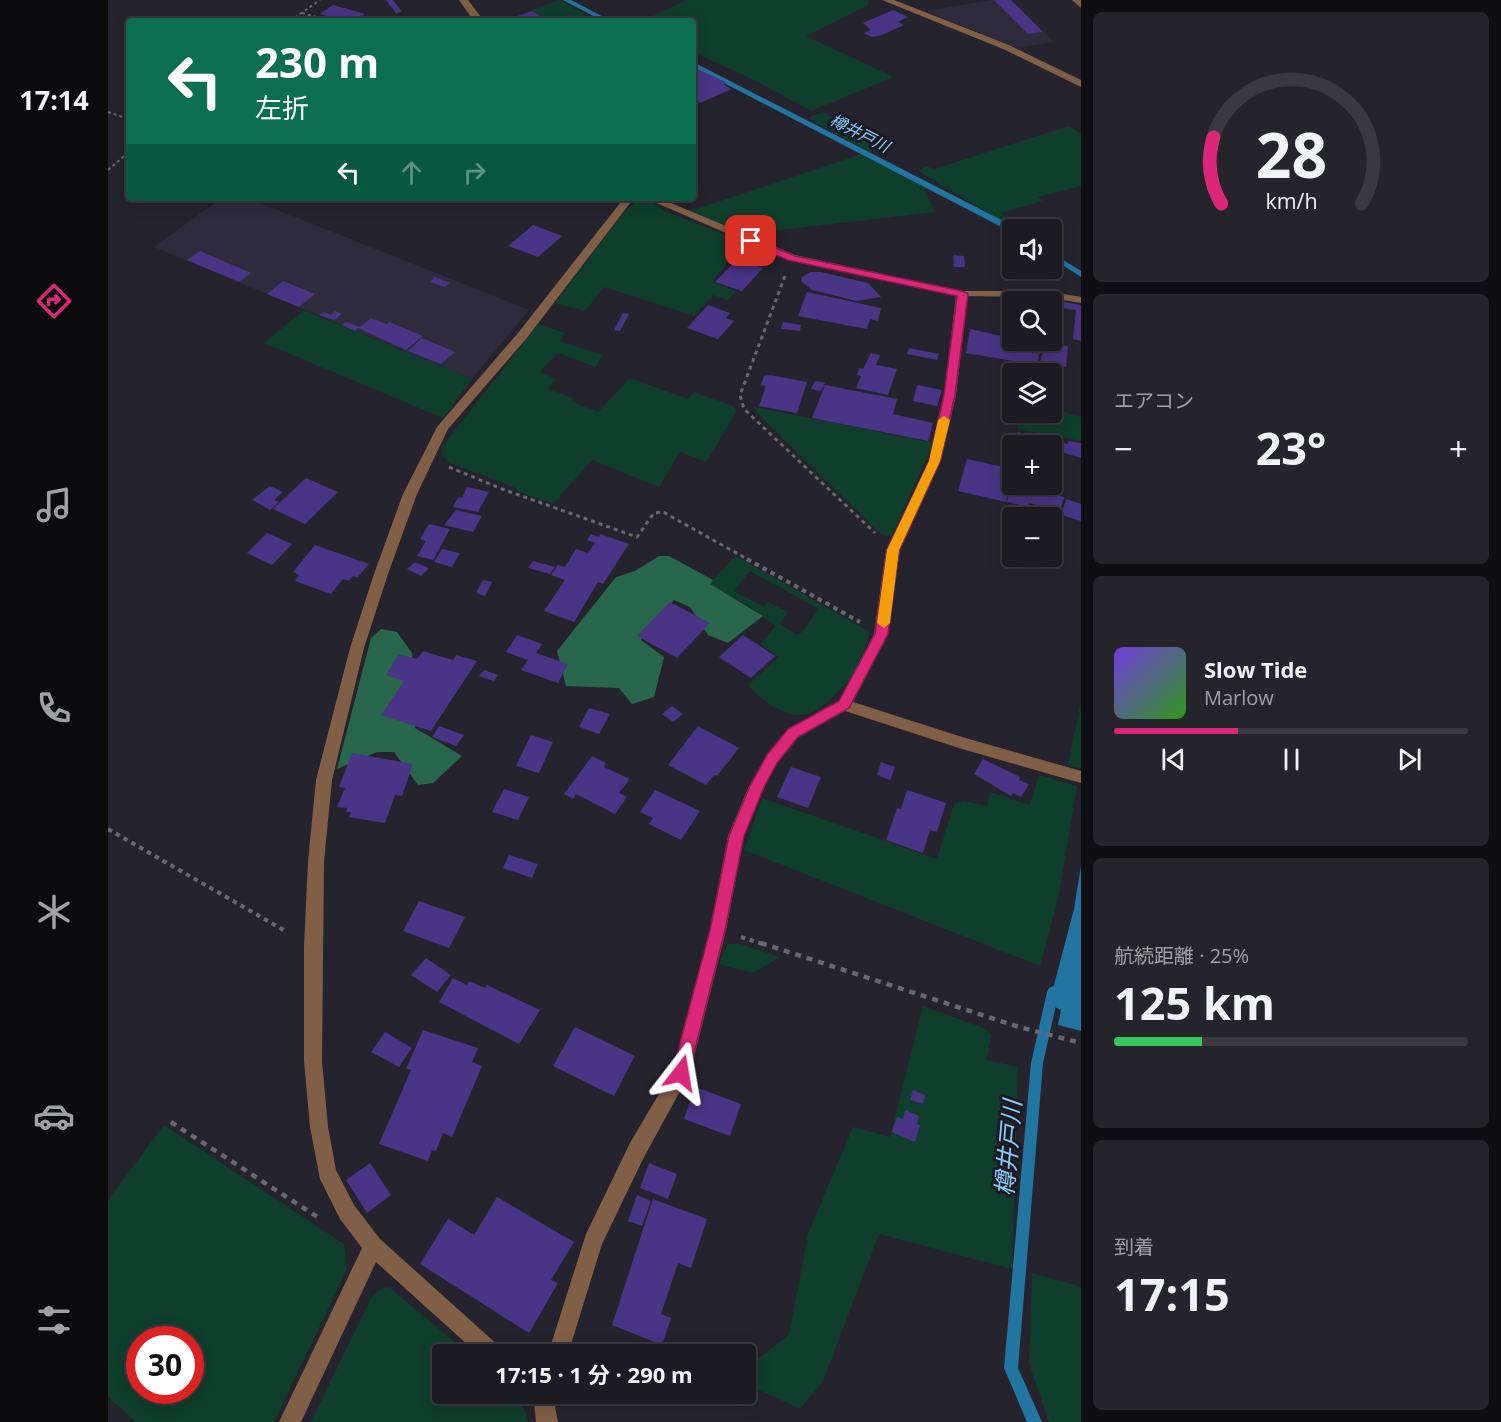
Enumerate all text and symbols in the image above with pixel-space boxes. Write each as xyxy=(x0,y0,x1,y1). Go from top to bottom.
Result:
text: 230 m xyxy=(255,33,379,90)
icon: left xyxy=(156,42,234,120)
text: 17:14 xyxy=(19,81,89,118)
text: 左折 xyxy=(255,89,309,126)
water label: 樽井戸川 xyxy=(826,109,895,158)
text: 28 xyxy=(1255,111,1327,196)
icon: left xyxy=(332,156,365,189)
icon: ahead xyxy=(395,156,428,189)
icon: right xyxy=(458,156,491,189)
text: km/h xyxy=(1265,186,1317,215)
pin xyxy=(725,215,776,266)
map controls xyxy=(1002,219,1062,567)
button: sound xyxy=(1002,219,1062,279)
icon: arrive xyxy=(734,224,767,257)
icon: directions xyxy=(33,280,75,322)
button: search xyxy=(1002,291,1062,351)
button: layers xyxy=(1002,363,1062,423)
text: エアコン xyxy=(1114,387,1194,414)
text: 23° xyxy=(1256,417,1326,478)
text: − xyxy=(1114,426,1133,471)
text: + xyxy=(1449,426,1468,471)
button: + xyxy=(1002,435,1062,495)
icon: music xyxy=(33,484,75,526)
button: − xyxy=(1002,507,1062,567)
text: Slow Tide xyxy=(1204,654,1307,684)
text: Marlow xyxy=(1204,684,1274,711)
icon: phone xyxy=(33,687,75,729)
icon: previous xyxy=(1157,743,1190,776)
icon: pause xyxy=(1275,743,1308,776)
icon: next xyxy=(1393,743,1426,776)
icon: climate xyxy=(33,891,75,933)
text: 航続距離 · 25% xyxy=(1114,942,1249,969)
text: 125 km xyxy=(1114,972,1275,1033)
position arrow xyxy=(649,1041,713,1105)
icon: car xyxy=(33,1095,75,1137)
water label: 樽井戸川 xyxy=(987,1096,1028,1197)
text: 到着 xyxy=(1114,1233,1154,1260)
text: 17:15 xyxy=(1114,1263,1230,1324)
icon: filters xyxy=(33,1299,75,1341)
speed limit sign: 30 xyxy=(126,1326,204,1404)
text: 17:15 · 1 分 · 290 m xyxy=(495,1359,693,1389)

